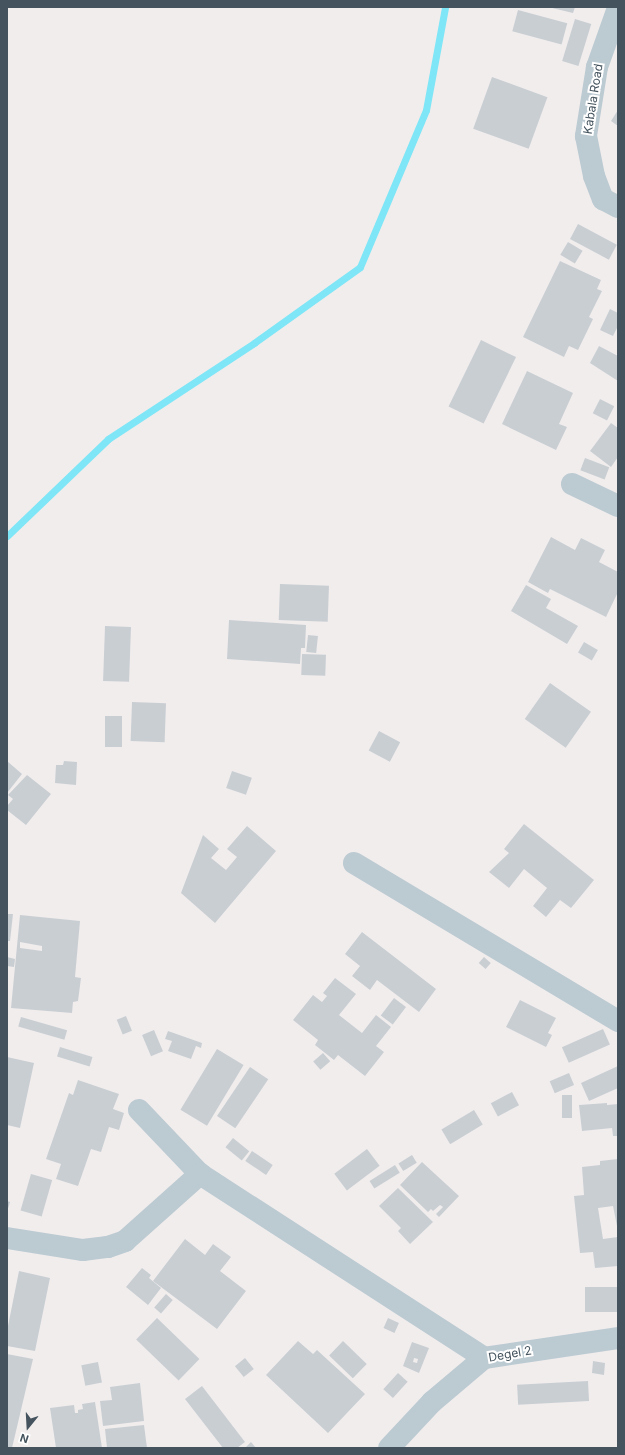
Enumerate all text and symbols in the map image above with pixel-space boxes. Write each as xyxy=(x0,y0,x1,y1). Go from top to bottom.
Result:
street label: Kabala Road xyxy=(580,63,606,135)
street label: Degel 2 xyxy=(487,1343,533,1365)
north arrow xyxy=(8,1407,48,1447)
text: N xyxy=(18,1430,30,1446)

